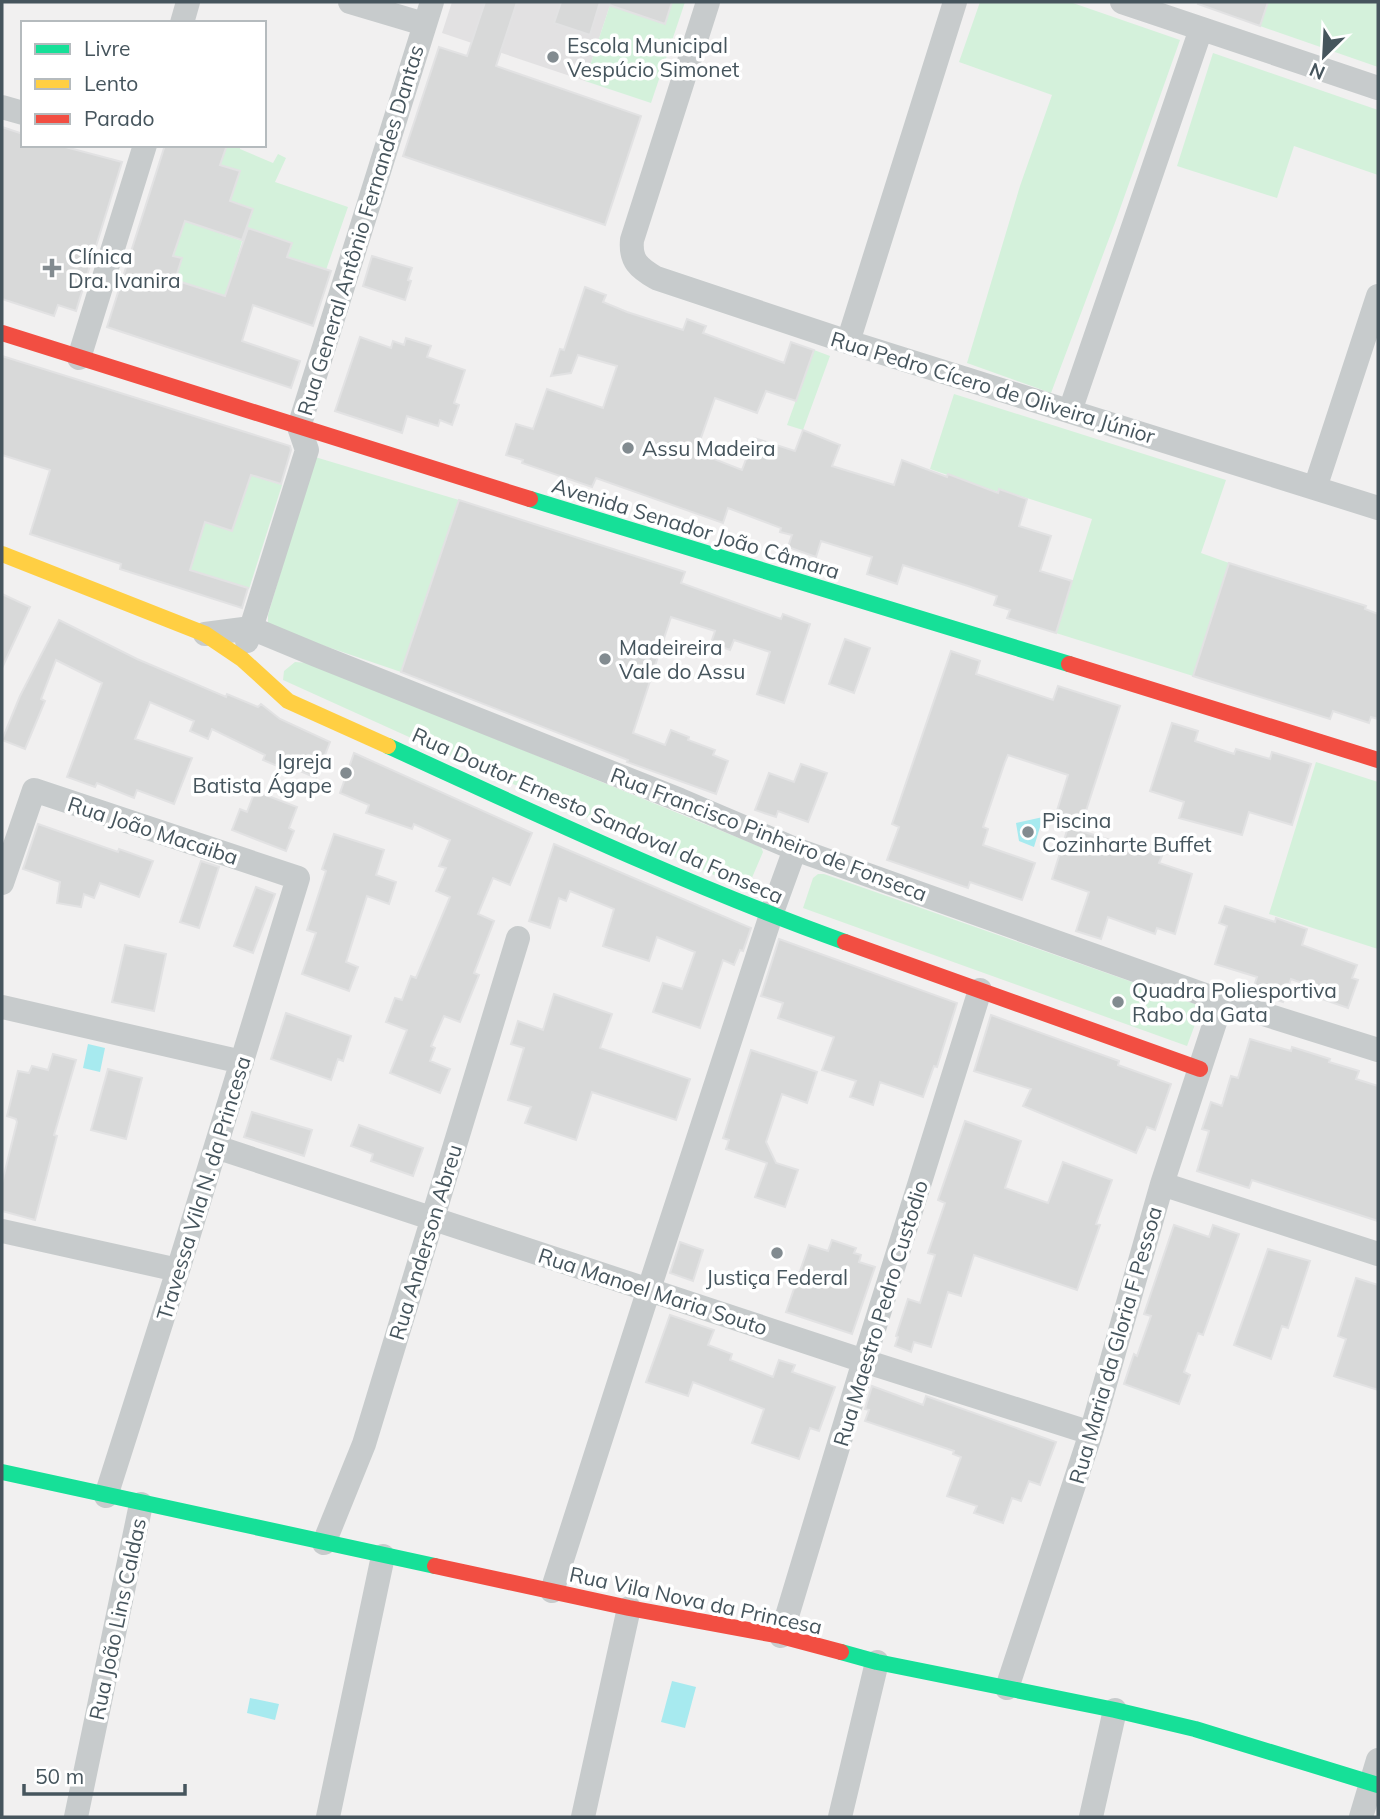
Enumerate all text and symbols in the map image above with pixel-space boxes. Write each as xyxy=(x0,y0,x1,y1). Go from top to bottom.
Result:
legend xyxy=(21,21,266,147)
north arrow xyxy=(1289,21,1359,91)
place label: Escola Municipal Vespúcio Simonet xyxy=(567,32,739,82)
text: Livre xyxy=(84,35,131,61)
street label: Rua General Antônio Fernandes Dantas xyxy=(291,42,429,418)
marker: Escola Municipal Vespúcio Simonet xyxy=(545,49,561,65)
text: N xyxy=(1306,58,1329,85)
text: Lento xyxy=(84,70,138,96)
text: Parado xyxy=(84,105,154,131)
place label: Clínica Dra. Ivanira xyxy=(68,243,180,293)
marker: Clínica Dra. Ivanira xyxy=(42,258,62,278)
street label: Rua Pedro Cícero de Oliveira Júnior xyxy=(828,325,1159,449)
place label: Assu Madeira xyxy=(642,435,776,461)
marker: Assu Madeira xyxy=(620,440,636,456)
street label: Avenida Senador João Câmara xyxy=(549,472,843,584)
place label: Madeireira Vale do Assu xyxy=(619,634,745,684)
marker: Madeireira Vale do Assu xyxy=(597,651,613,667)
street label: Rua Doutor Ernesto Sandoval da Fonseca xyxy=(409,721,787,909)
place label: Igreja Batista Ágape xyxy=(192,748,332,798)
street label: Rua Francisco Pinheiro de Fonseca xyxy=(607,762,931,906)
marker: Igreja Batista Ágape xyxy=(338,765,354,781)
street label: Rua João Macaiba xyxy=(65,790,241,870)
place label: Piscina Cozinharte Buffet xyxy=(1042,807,1212,857)
marker: Piscina Cozinharte Buffet xyxy=(1020,824,1036,840)
place label: Quadra Poliesportiva Rabo da Gata xyxy=(1132,977,1337,1027)
marker: Quadra Poliesportiva Rabo da Gata xyxy=(1110,994,1126,1010)
street label: Travessa Vila N. da Princesa xyxy=(150,1053,256,1323)
street label: Rua Anderson Abreu xyxy=(383,1141,467,1343)
street label: Rua Maestro Pedro Custodio xyxy=(827,1177,933,1449)
street label: Rua Maria da Gloria F Pessoa xyxy=(1063,1203,1167,1487)
street label: Rua Manoel Maria Souto xyxy=(535,1242,771,1340)
marker: Justiça Federal xyxy=(769,1245,785,1261)
place label: Justiça Federal xyxy=(706,1264,848,1290)
street label: Rua João Lins Caldas xyxy=(83,1516,151,1722)
street label: Rua Vila Nova da Princesa xyxy=(567,1560,825,1640)
scale bar xyxy=(24,1752,186,1796)
text: 50 m xyxy=(35,1763,84,1789)

